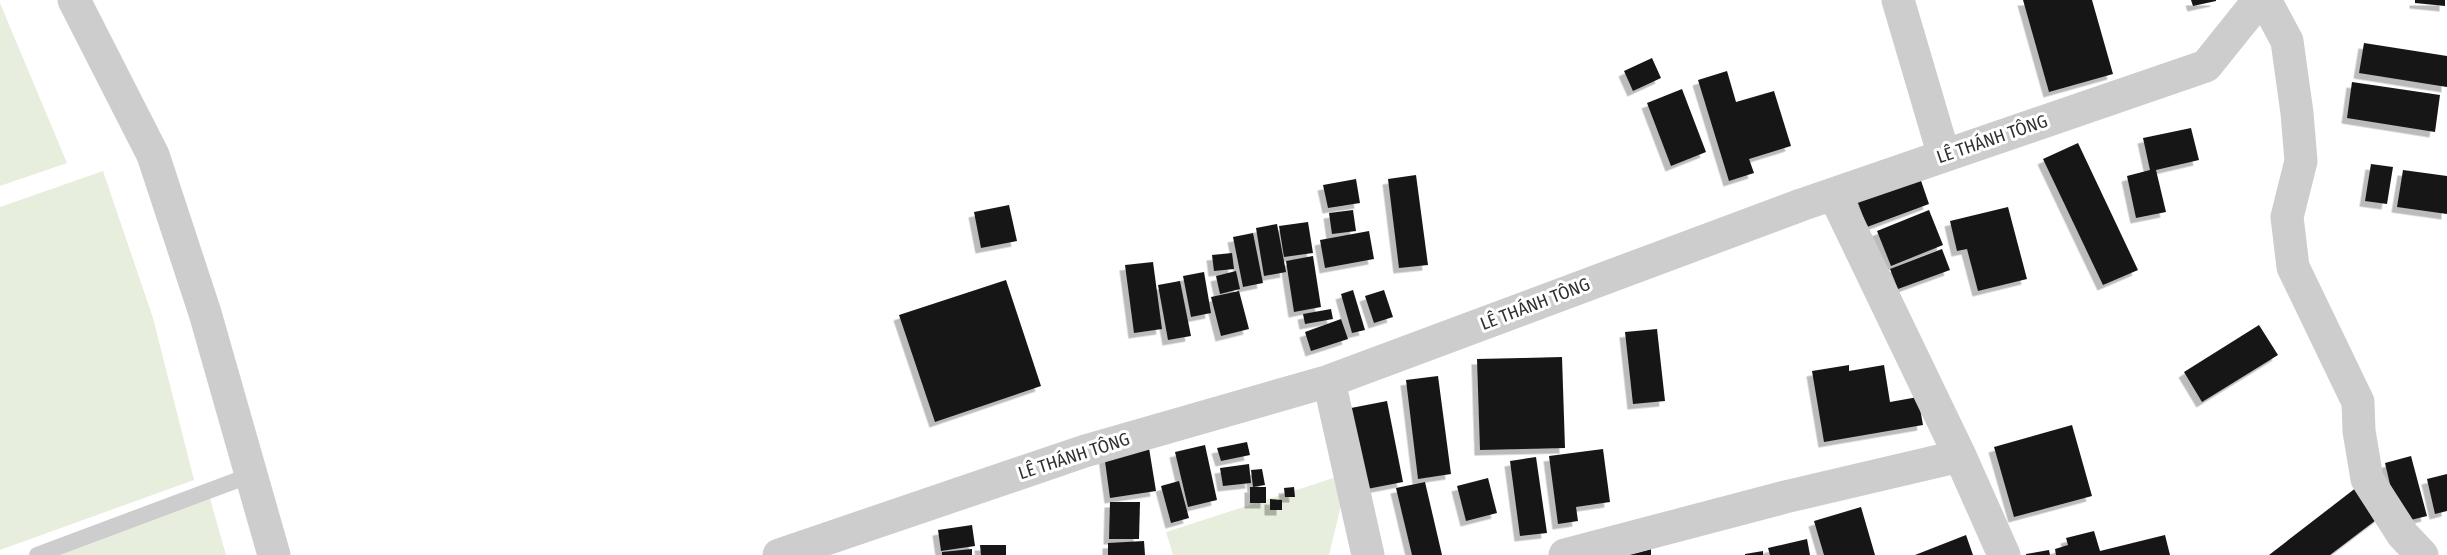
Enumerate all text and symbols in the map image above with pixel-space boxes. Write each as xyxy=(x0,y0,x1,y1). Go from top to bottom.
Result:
street label: LÊ THÁNH TÔNG xyxy=(1933,109,2050,168)
street label: LÊ THÁNH TÔNG xyxy=(1477,272,1593,335)
street label: LÊ THÁNH TÔNG xyxy=(1015,427,1132,484)

